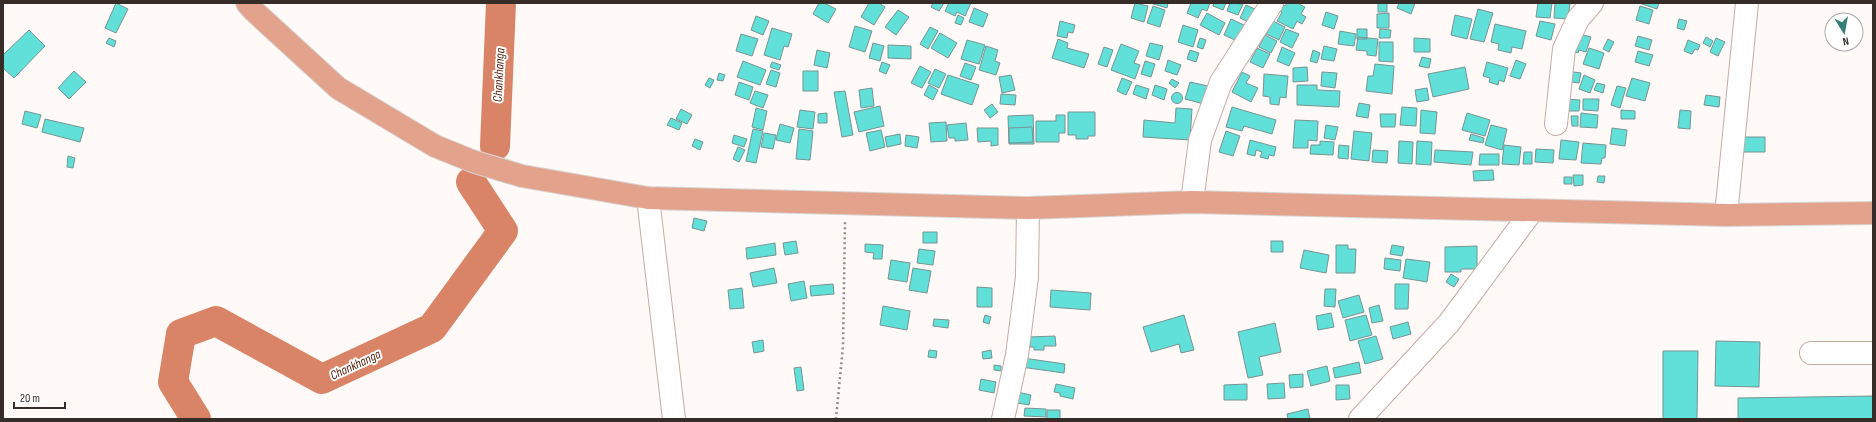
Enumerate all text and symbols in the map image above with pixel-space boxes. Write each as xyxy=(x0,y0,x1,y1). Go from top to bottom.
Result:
north arrow xyxy=(1824,12,1864,52)
text: N xyxy=(1842,34,1850,48)
water label: Chankhanga xyxy=(490,47,508,102)
water label: Chankhanga xyxy=(328,346,384,384)
scale bar xyxy=(14,384,65,410)
text: 20 m xyxy=(20,391,40,406)

